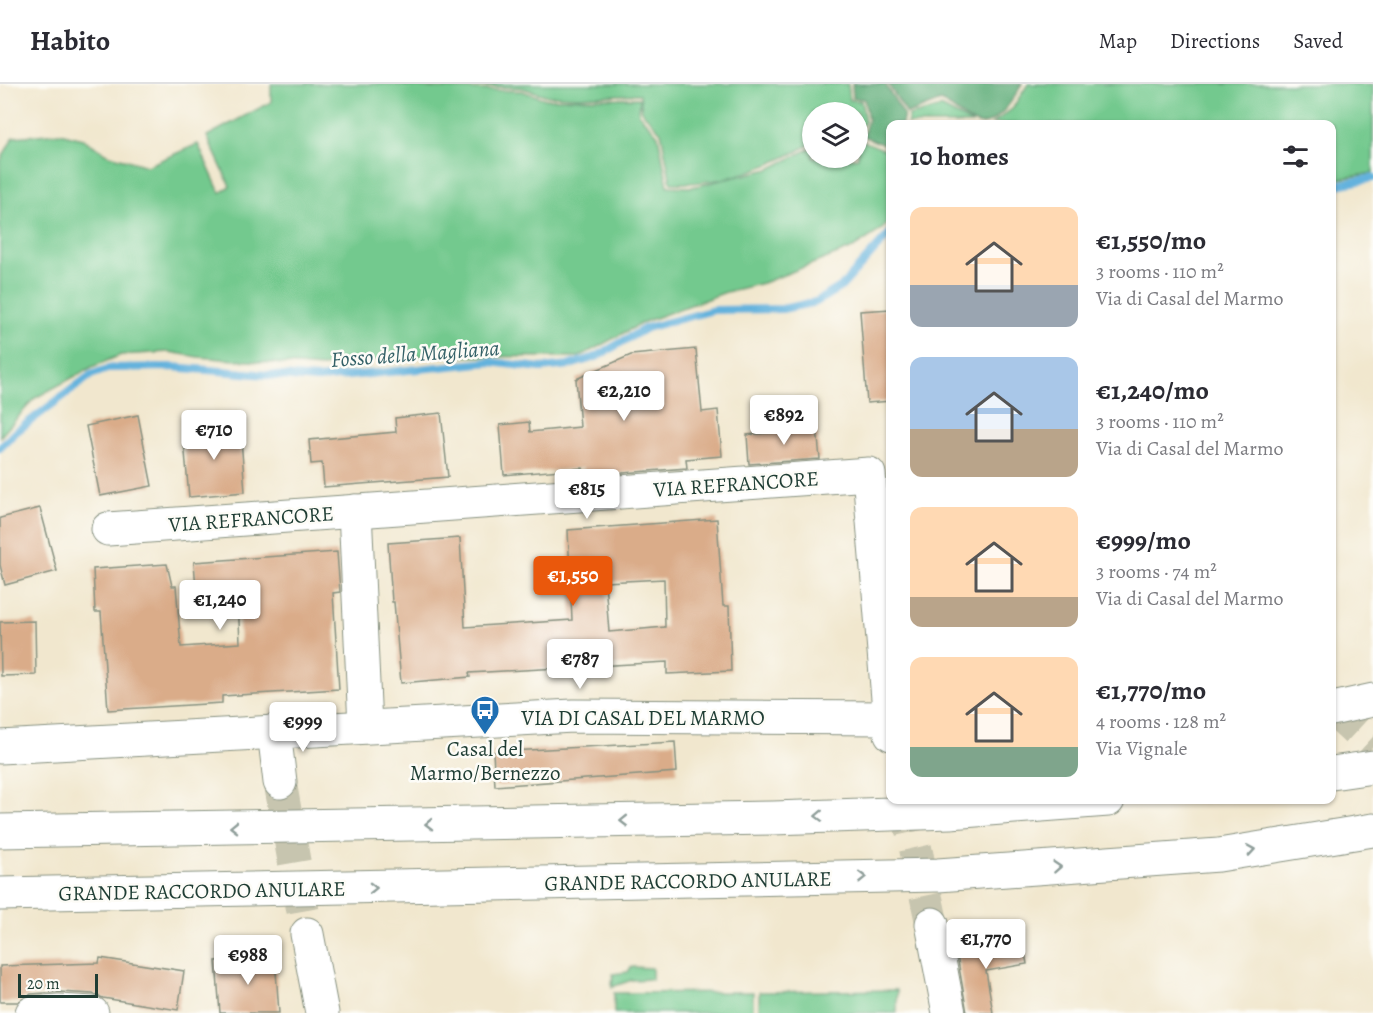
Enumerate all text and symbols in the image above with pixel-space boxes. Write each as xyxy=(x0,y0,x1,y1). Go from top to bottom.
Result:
text: Habito xyxy=(30,22,110,60)
text: Map xyxy=(1099,27,1137,55)
text: Directions xyxy=(1170,27,1260,55)
text: Saved xyxy=(1293,27,1343,55)
map controls xyxy=(802,102,868,168)
button: layers xyxy=(802,102,868,168)
text: 10 homes xyxy=(910,139,1009,174)
icon: filters xyxy=(1279,140,1312,173)
text: €1,550/mo xyxy=(1096,223,1206,258)
icon: home xyxy=(958,231,1030,303)
text: 3 rooms · 110 m² xyxy=(1096,258,1224,285)
text: Via di Casal del Marmo xyxy=(1096,285,1284,312)
water label: Fosso della Magliana xyxy=(330,333,501,375)
pin: €2,210 xyxy=(575,371,673,422)
text: €1,240/mo xyxy=(1096,373,1209,408)
text: €2,210 xyxy=(597,377,651,404)
icon: home xyxy=(958,381,1030,453)
pin: €892 xyxy=(748,395,820,446)
text: €892 xyxy=(764,401,804,428)
text: 3 rooms · 110 m² xyxy=(1096,408,1224,435)
pin: €710 xyxy=(178,410,250,461)
text: €710 xyxy=(195,416,233,443)
text: Via di Casal del Marmo xyxy=(1096,435,1284,462)
street label: VIA REFRANCORE xyxy=(651,464,820,504)
pin: €815 xyxy=(551,469,623,520)
text: €815 xyxy=(569,475,605,502)
street label: VIA REFRANCORE xyxy=(166,499,335,539)
text: €999/mo xyxy=(1096,523,1191,558)
icon: home xyxy=(958,531,1030,603)
pin: €1,550 xyxy=(524,556,622,607)
text: 3 rooms · 74 m² xyxy=(1096,558,1217,585)
text: €1,550 xyxy=(547,562,599,589)
pin: €1,240 xyxy=(171,580,269,631)
text: Via di Casal del Marmo xyxy=(1096,585,1284,612)
text: €1,240 xyxy=(193,586,247,613)
pin: €787 xyxy=(544,639,616,690)
text: €787 xyxy=(561,645,599,672)
text: €1,770/mo xyxy=(1096,673,1206,708)
icon: home xyxy=(958,681,1030,753)
bus stop icon: Casal del Marmo/Bernezzo xyxy=(469,694,501,736)
pin: €999 xyxy=(267,702,339,753)
street label: VIA DI CASAL DEL MARMO xyxy=(520,704,765,732)
text: €999 xyxy=(283,708,323,735)
text: 4 rooms · 128 m² xyxy=(1096,708,1226,735)
place label: Casal del Marmo/Bernezzo xyxy=(410,735,560,787)
text: Via Vignale xyxy=(1096,735,1188,762)
one-way arrow xyxy=(814,810,823,823)
one-way arrow xyxy=(619,815,628,827)
one-way arrow xyxy=(424,818,433,830)
one-way arrow xyxy=(229,821,238,833)
one-way arrow xyxy=(1246,844,1256,857)
one-way arrow xyxy=(1052,861,1062,874)
street label: GRANDE RACCORDO ANULARE xyxy=(544,864,832,898)
one-way arrow xyxy=(858,871,867,883)
street label: GRANDE RACCORDO ANULARE xyxy=(58,874,346,908)
one-way arrow xyxy=(369,882,378,894)
pin: €1,770 xyxy=(937,919,1035,970)
text: €1,770 xyxy=(960,925,1012,952)
pin: €988 xyxy=(212,935,284,986)
text: €988 xyxy=(228,941,268,968)
scale bar xyxy=(18,971,98,998)
text: 20 m xyxy=(27,973,60,995)

